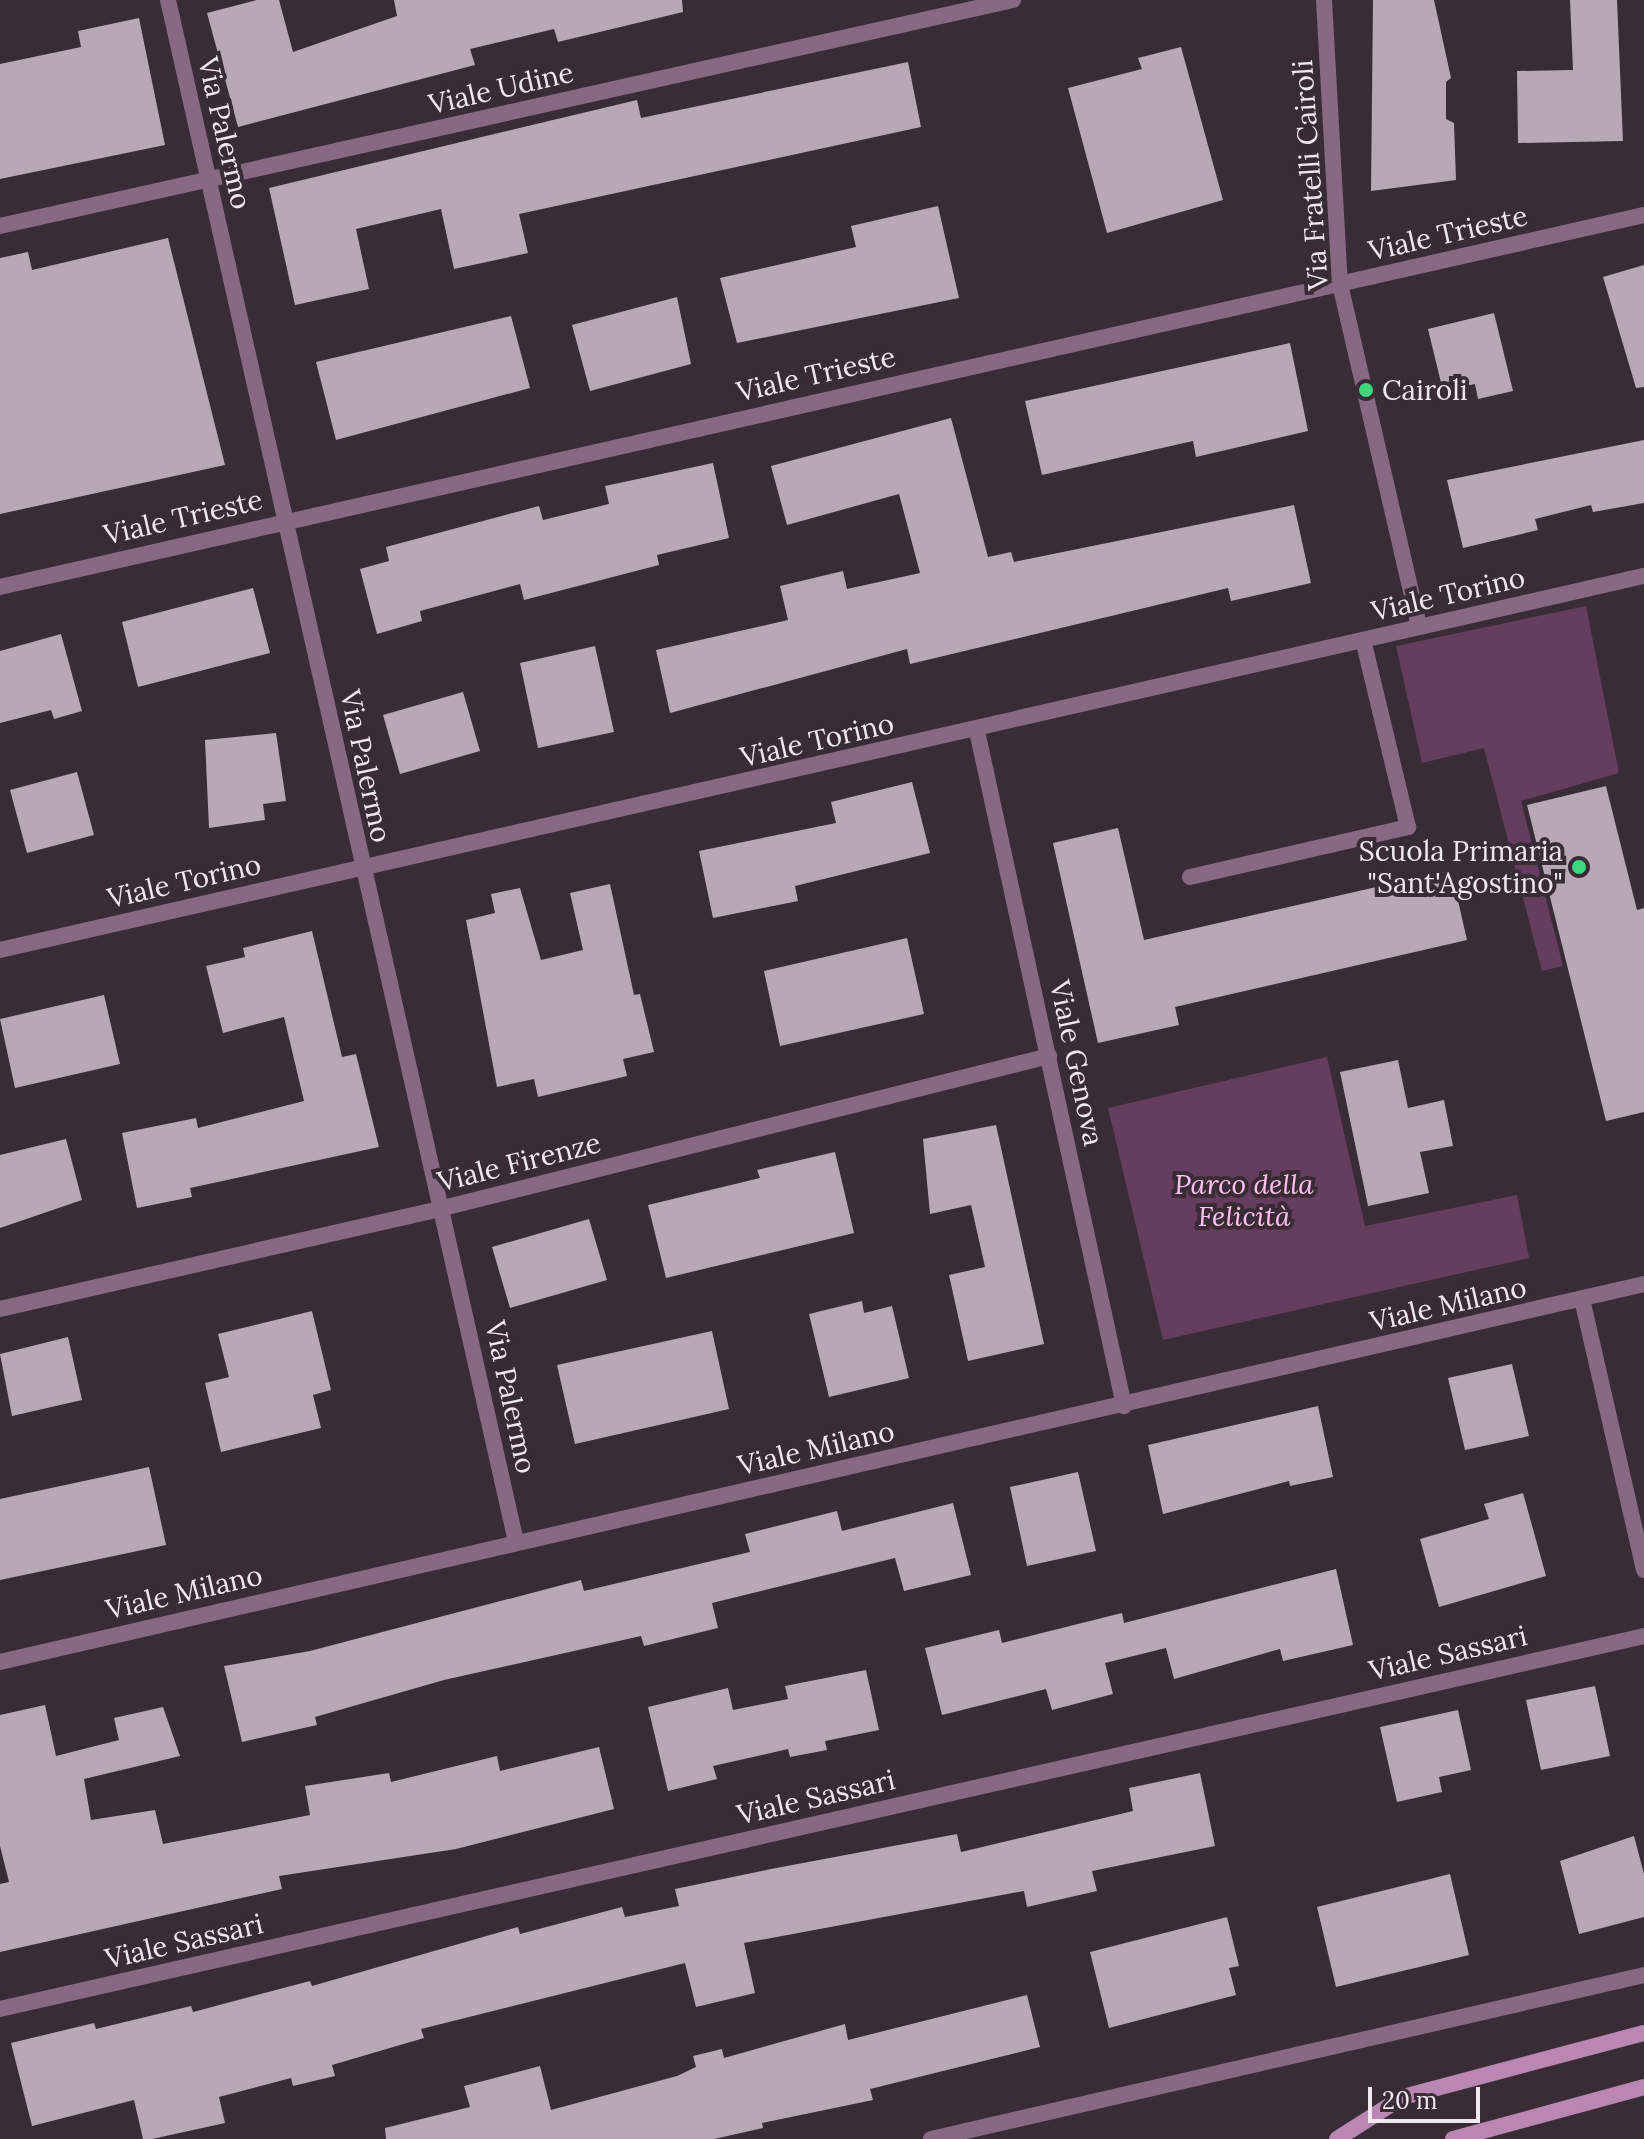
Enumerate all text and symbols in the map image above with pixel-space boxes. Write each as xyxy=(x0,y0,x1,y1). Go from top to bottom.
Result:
street label: Via Palermo xyxy=(191,54,259,212)
street label: Viale Udine xyxy=(425,55,577,121)
street label: Via Fratelli Cairoli xyxy=(1285,59,1335,291)
street label: Viale Trieste xyxy=(1365,198,1531,268)
street label: Viale Trieste xyxy=(733,339,899,409)
place label: Cairoli xyxy=(1382,373,1468,407)
marker: Cairoli xyxy=(1357,381,1375,399)
street label: Viale Trieste xyxy=(100,482,266,552)
street label: Viale Torino xyxy=(1368,560,1528,628)
street label: Via Palermo xyxy=(333,687,399,845)
street label: Viale Torino xyxy=(737,706,897,774)
place label: Scuola Primaria "Sant'Agostino" xyxy=(1359,834,1563,900)
street label: Viale Torino xyxy=(104,847,264,915)
marker: Scuola Primaria "Sant'Agostino" xyxy=(1570,858,1588,876)
street label: Viale Genova xyxy=(1043,977,1111,1149)
street label: Viale Firenze xyxy=(434,1126,604,1198)
park label: Parco della Felicità xyxy=(1174,1167,1314,1233)
street label: Viale Milano xyxy=(1367,1270,1529,1338)
street label: Via Palermo xyxy=(478,1318,544,1476)
street label: Viale Milano xyxy=(735,1414,897,1482)
street label: Viale Milano xyxy=(103,1558,265,1626)
street label: Viale Sassari xyxy=(1366,1619,1530,1687)
street label: Viale Sassari xyxy=(734,1763,898,1831)
street label: Viale Sassari xyxy=(102,1907,266,1975)
scale bar xyxy=(1372,2071,1484,2121)
text: 20 m xyxy=(1382,2085,1438,2116)

